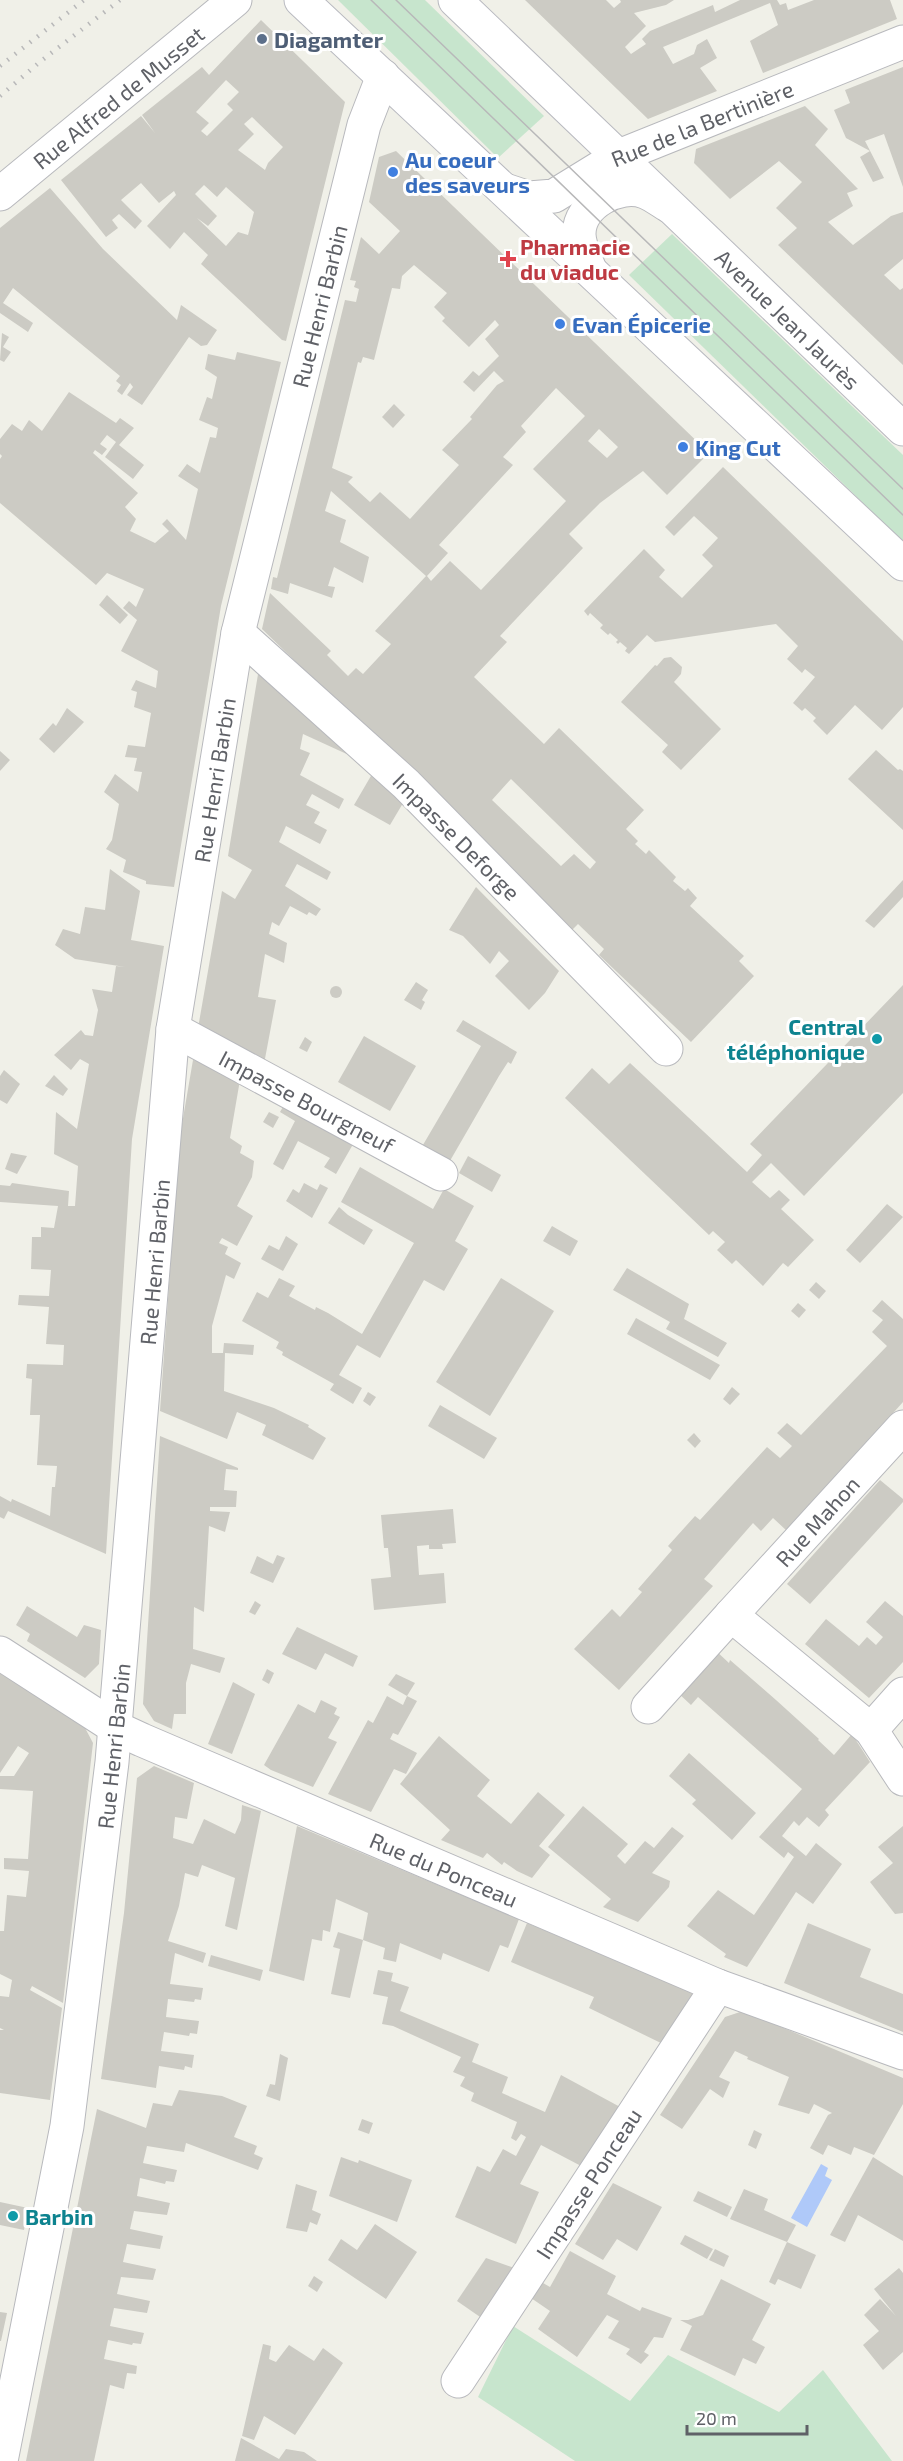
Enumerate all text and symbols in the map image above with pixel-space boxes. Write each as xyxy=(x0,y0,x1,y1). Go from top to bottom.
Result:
street label: Rue Alfred de Musset xyxy=(27,20,209,174)
place label: Diagamter xyxy=(274,26,384,52)
marker: Diagamter xyxy=(255,32,269,46)
street label: Rue de la Bertinière xyxy=(607,75,797,171)
place label: Au coeur des saveurs xyxy=(405,146,530,197)
marker: Au coeur des saveurs xyxy=(386,165,400,179)
street label: Rue Henri Barbin xyxy=(286,222,352,390)
place label: Pharmacie du viaduc xyxy=(520,233,630,284)
street label: Avenue Jean Jaurès xyxy=(710,244,866,394)
marker: Pharmacie du viaduc xyxy=(501,252,515,266)
place label: Evan Épicerie xyxy=(572,311,711,337)
marker: Evan Épicerie xyxy=(553,317,567,331)
place label: King Cut xyxy=(695,434,781,460)
marker: King Cut xyxy=(676,440,690,454)
street label: Rue Henri Barbin xyxy=(188,696,240,864)
street label: Impasse Deforge xyxy=(388,767,526,905)
place label: Central téléphonique xyxy=(727,1013,866,1064)
marker: Central téléphonique xyxy=(870,1032,884,1046)
street label: Impasse Bourgneuf xyxy=(215,1044,399,1158)
street label: Rue Henri Barbin xyxy=(134,1178,174,1346)
street label: Rue Mahon xyxy=(770,1471,864,1571)
street label: Rue Henri Barbin xyxy=(91,1662,135,1830)
street label: Rue du Ponceau xyxy=(366,1826,522,1912)
street label: Impasse Ponceau xyxy=(530,2103,646,2263)
place label: Barbin xyxy=(25,2203,93,2229)
marker: Barbin xyxy=(6,2209,20,2223)
scale bar xyxy=(687,2398,807,2436)
text: 20 m xyxy=(696,2407,737,2429)

